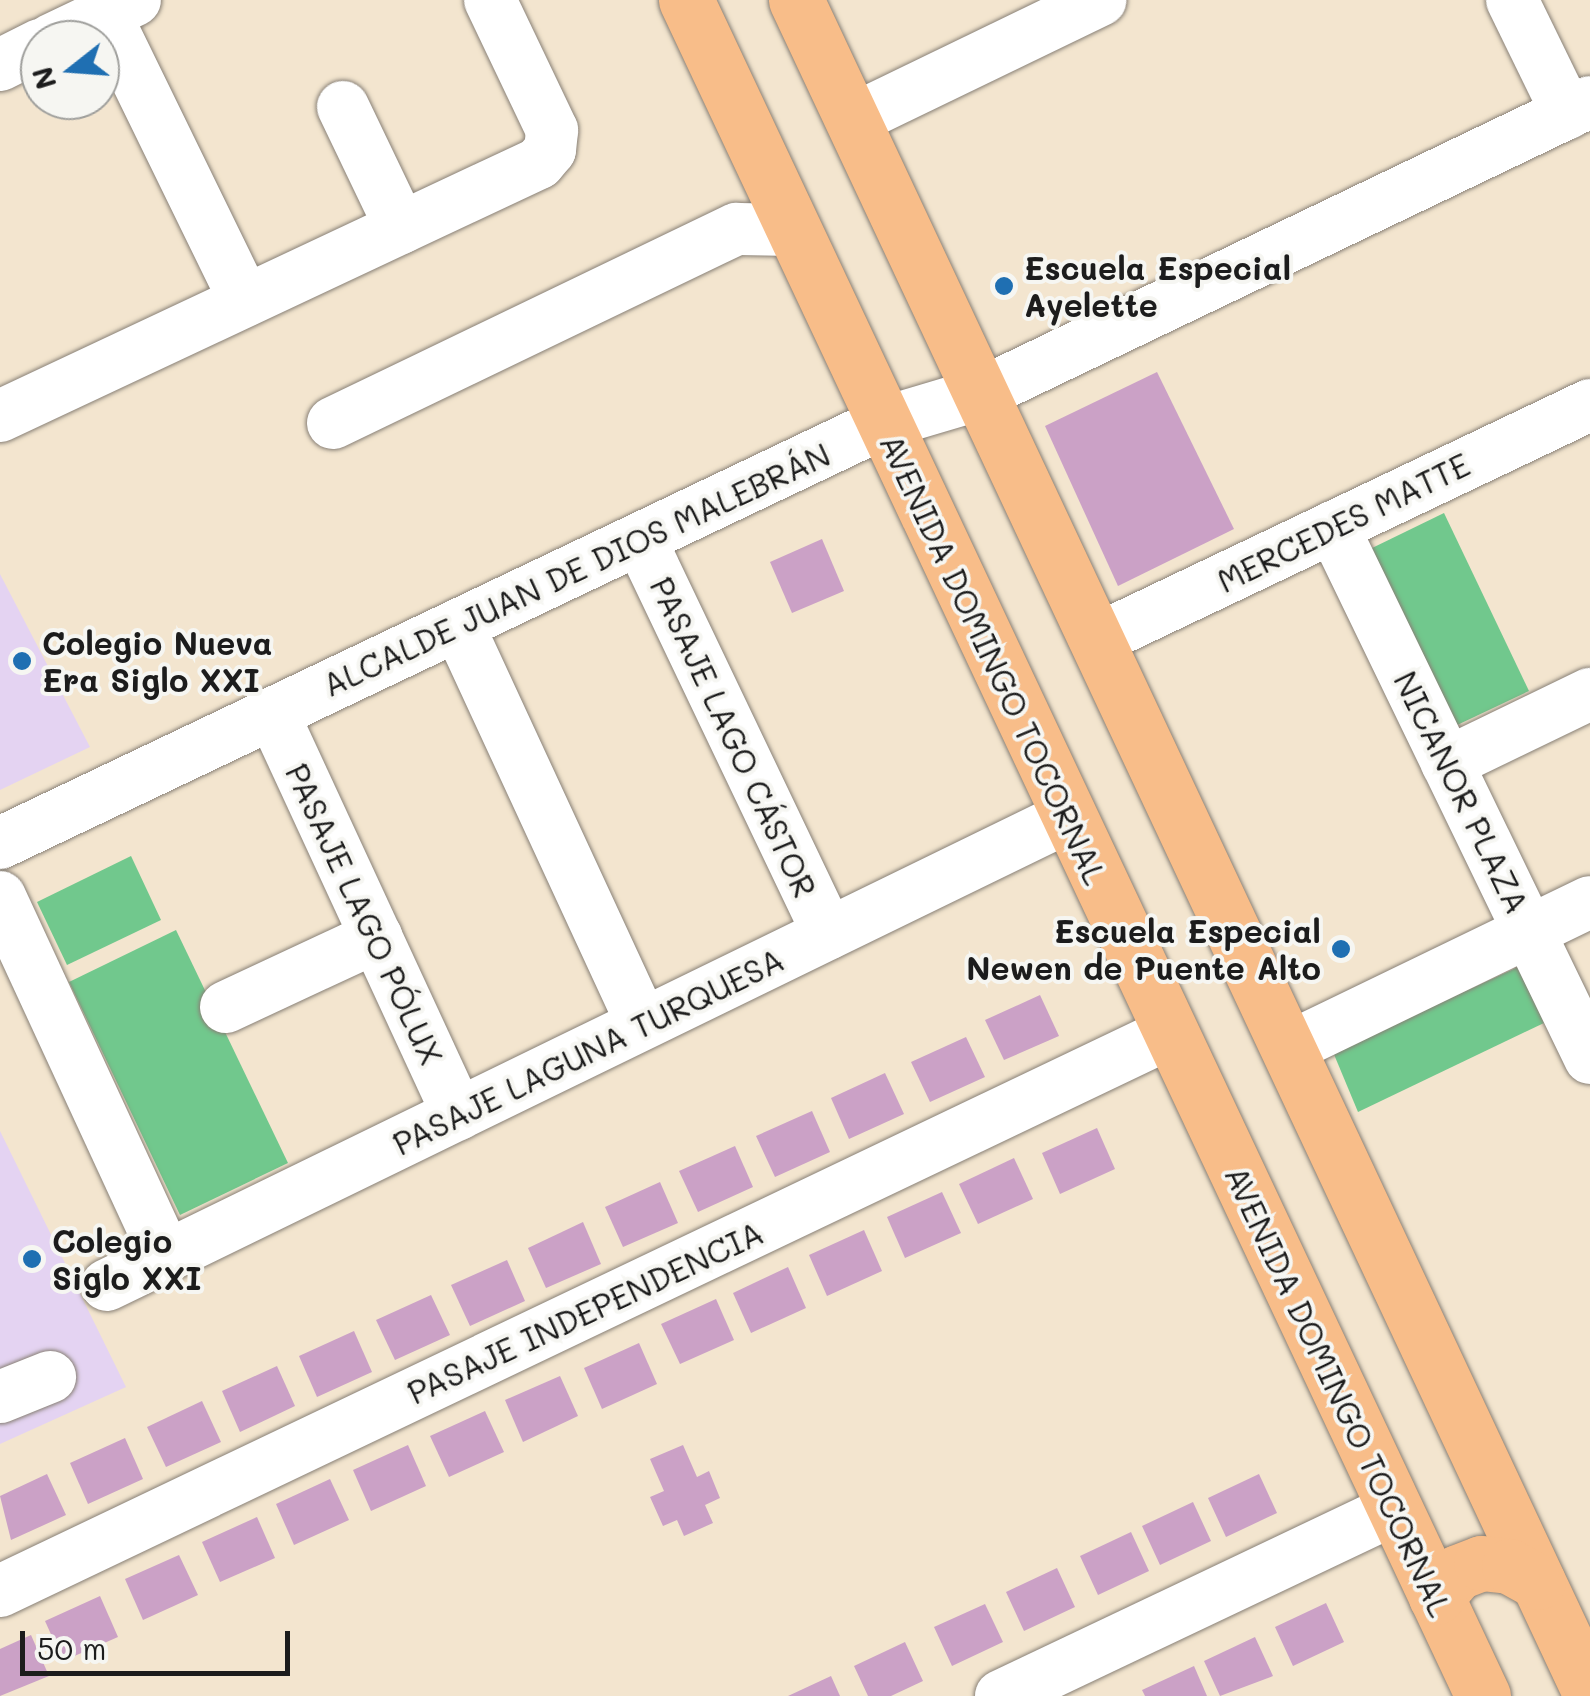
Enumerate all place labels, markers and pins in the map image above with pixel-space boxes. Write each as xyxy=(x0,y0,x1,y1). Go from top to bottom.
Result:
place label: Escuela Especial Ayelette xyxy=(1024,249,1291,324)
marker: Escuela Especial Ayelette xyxy=(993,275,1015,297)
place label: Colegio Nueva Era Siglo XXI xyxy=(42,624,272,699)
marker: Colegio Nueva Era Siglo XXI xyxy=(11,650,33,672)
place label: Escuela Especial Newen de Puente Alto xyxy=(966,912,1321,987)
marker: Escuela Especial Newen de Puente Alto xyxy=(1330,938,1352,960)
place label: Colegio Siglo XXI xyxy=(52,1222,202,1297)
marker: Colegio Siglo XXI xyxy=(21,1248,43,1270)

